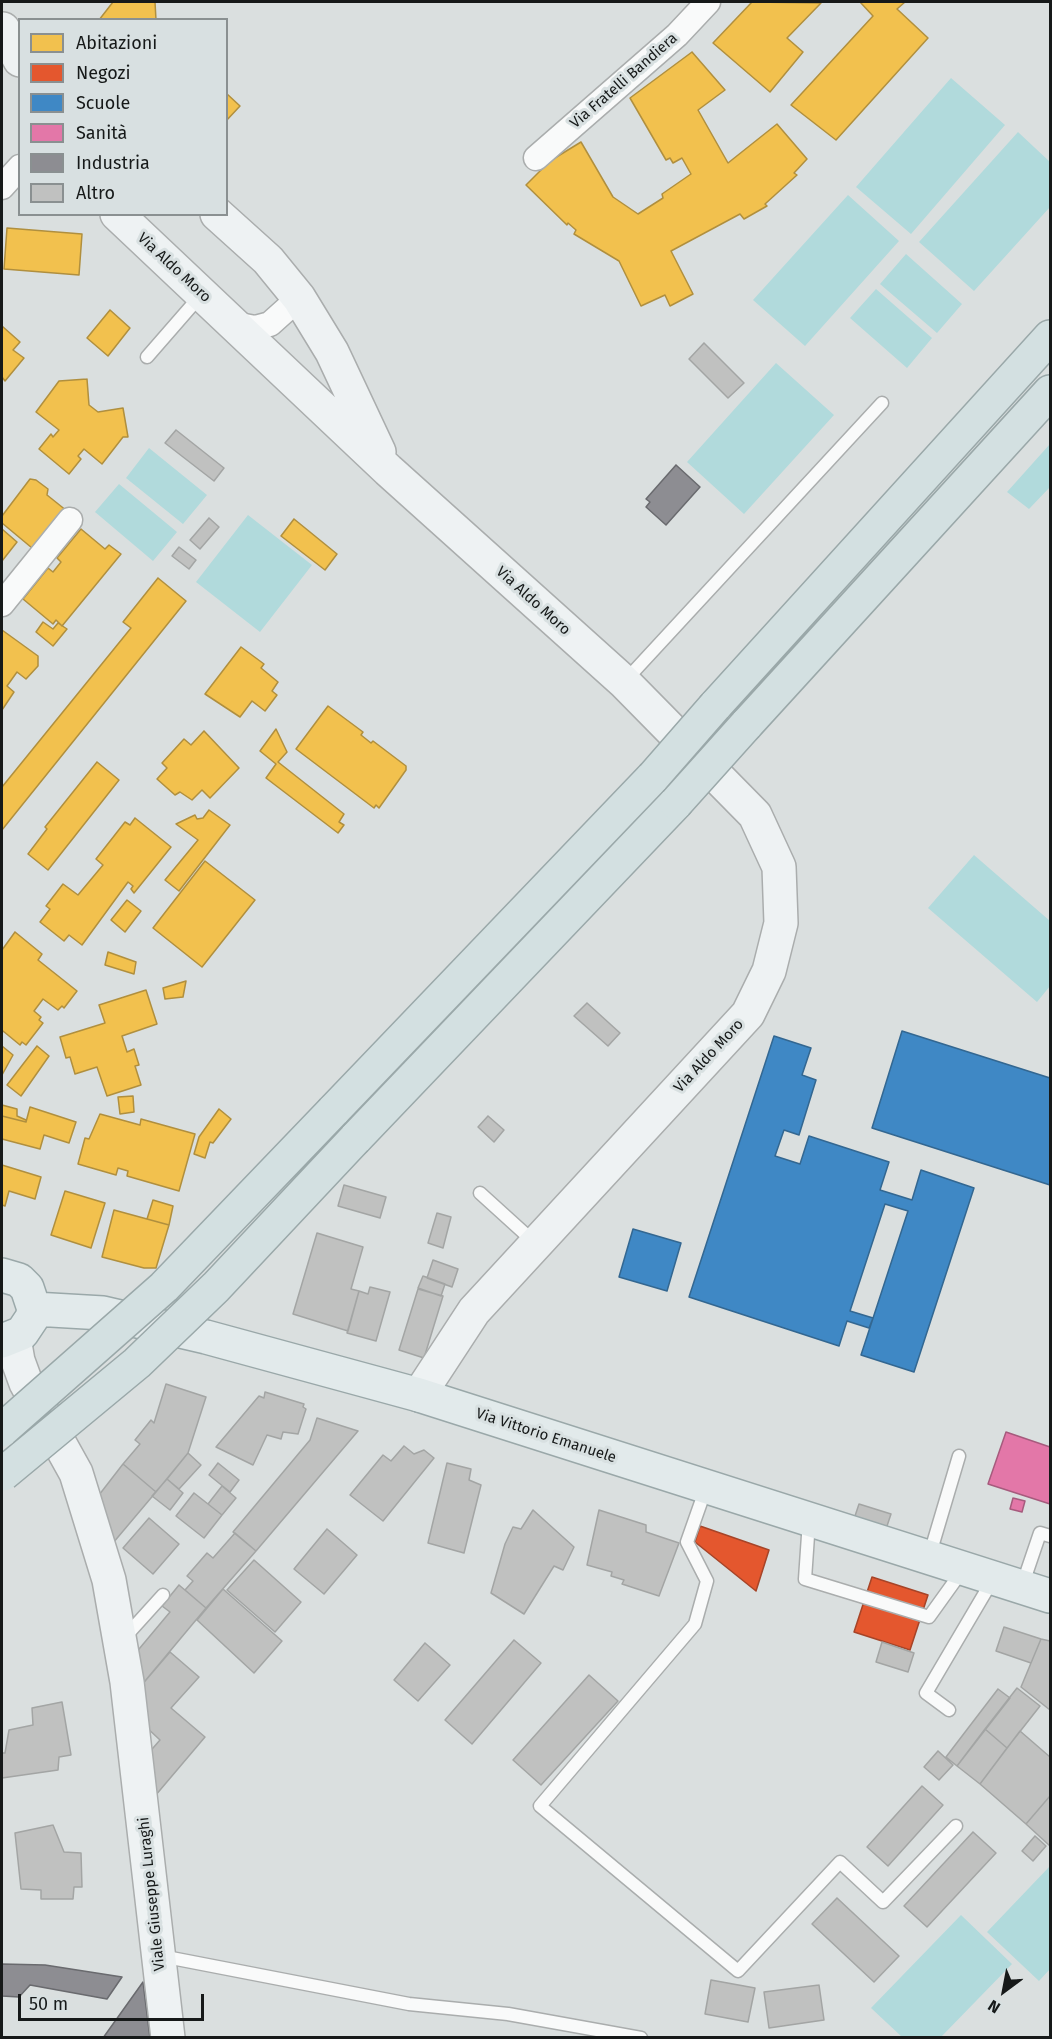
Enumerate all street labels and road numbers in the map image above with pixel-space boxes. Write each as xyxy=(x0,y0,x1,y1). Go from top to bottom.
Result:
street label: Via Fratelli Bandiera xyxy=(567,30,681,132)
street label: Via Aldo Moro xyxy=(134,229,214,307)
street label: Via Aldo Moro xyxy=(492,563,574,639)
street label: Via Aldo Moro xyxy=(670,1016,748,1096)
street label: Via Vittorio Emanuele xyxy=(474,1405,618,1467)
street label: Viale Giuseppe Luraghi xyxy=(135,1816,169,1972)

